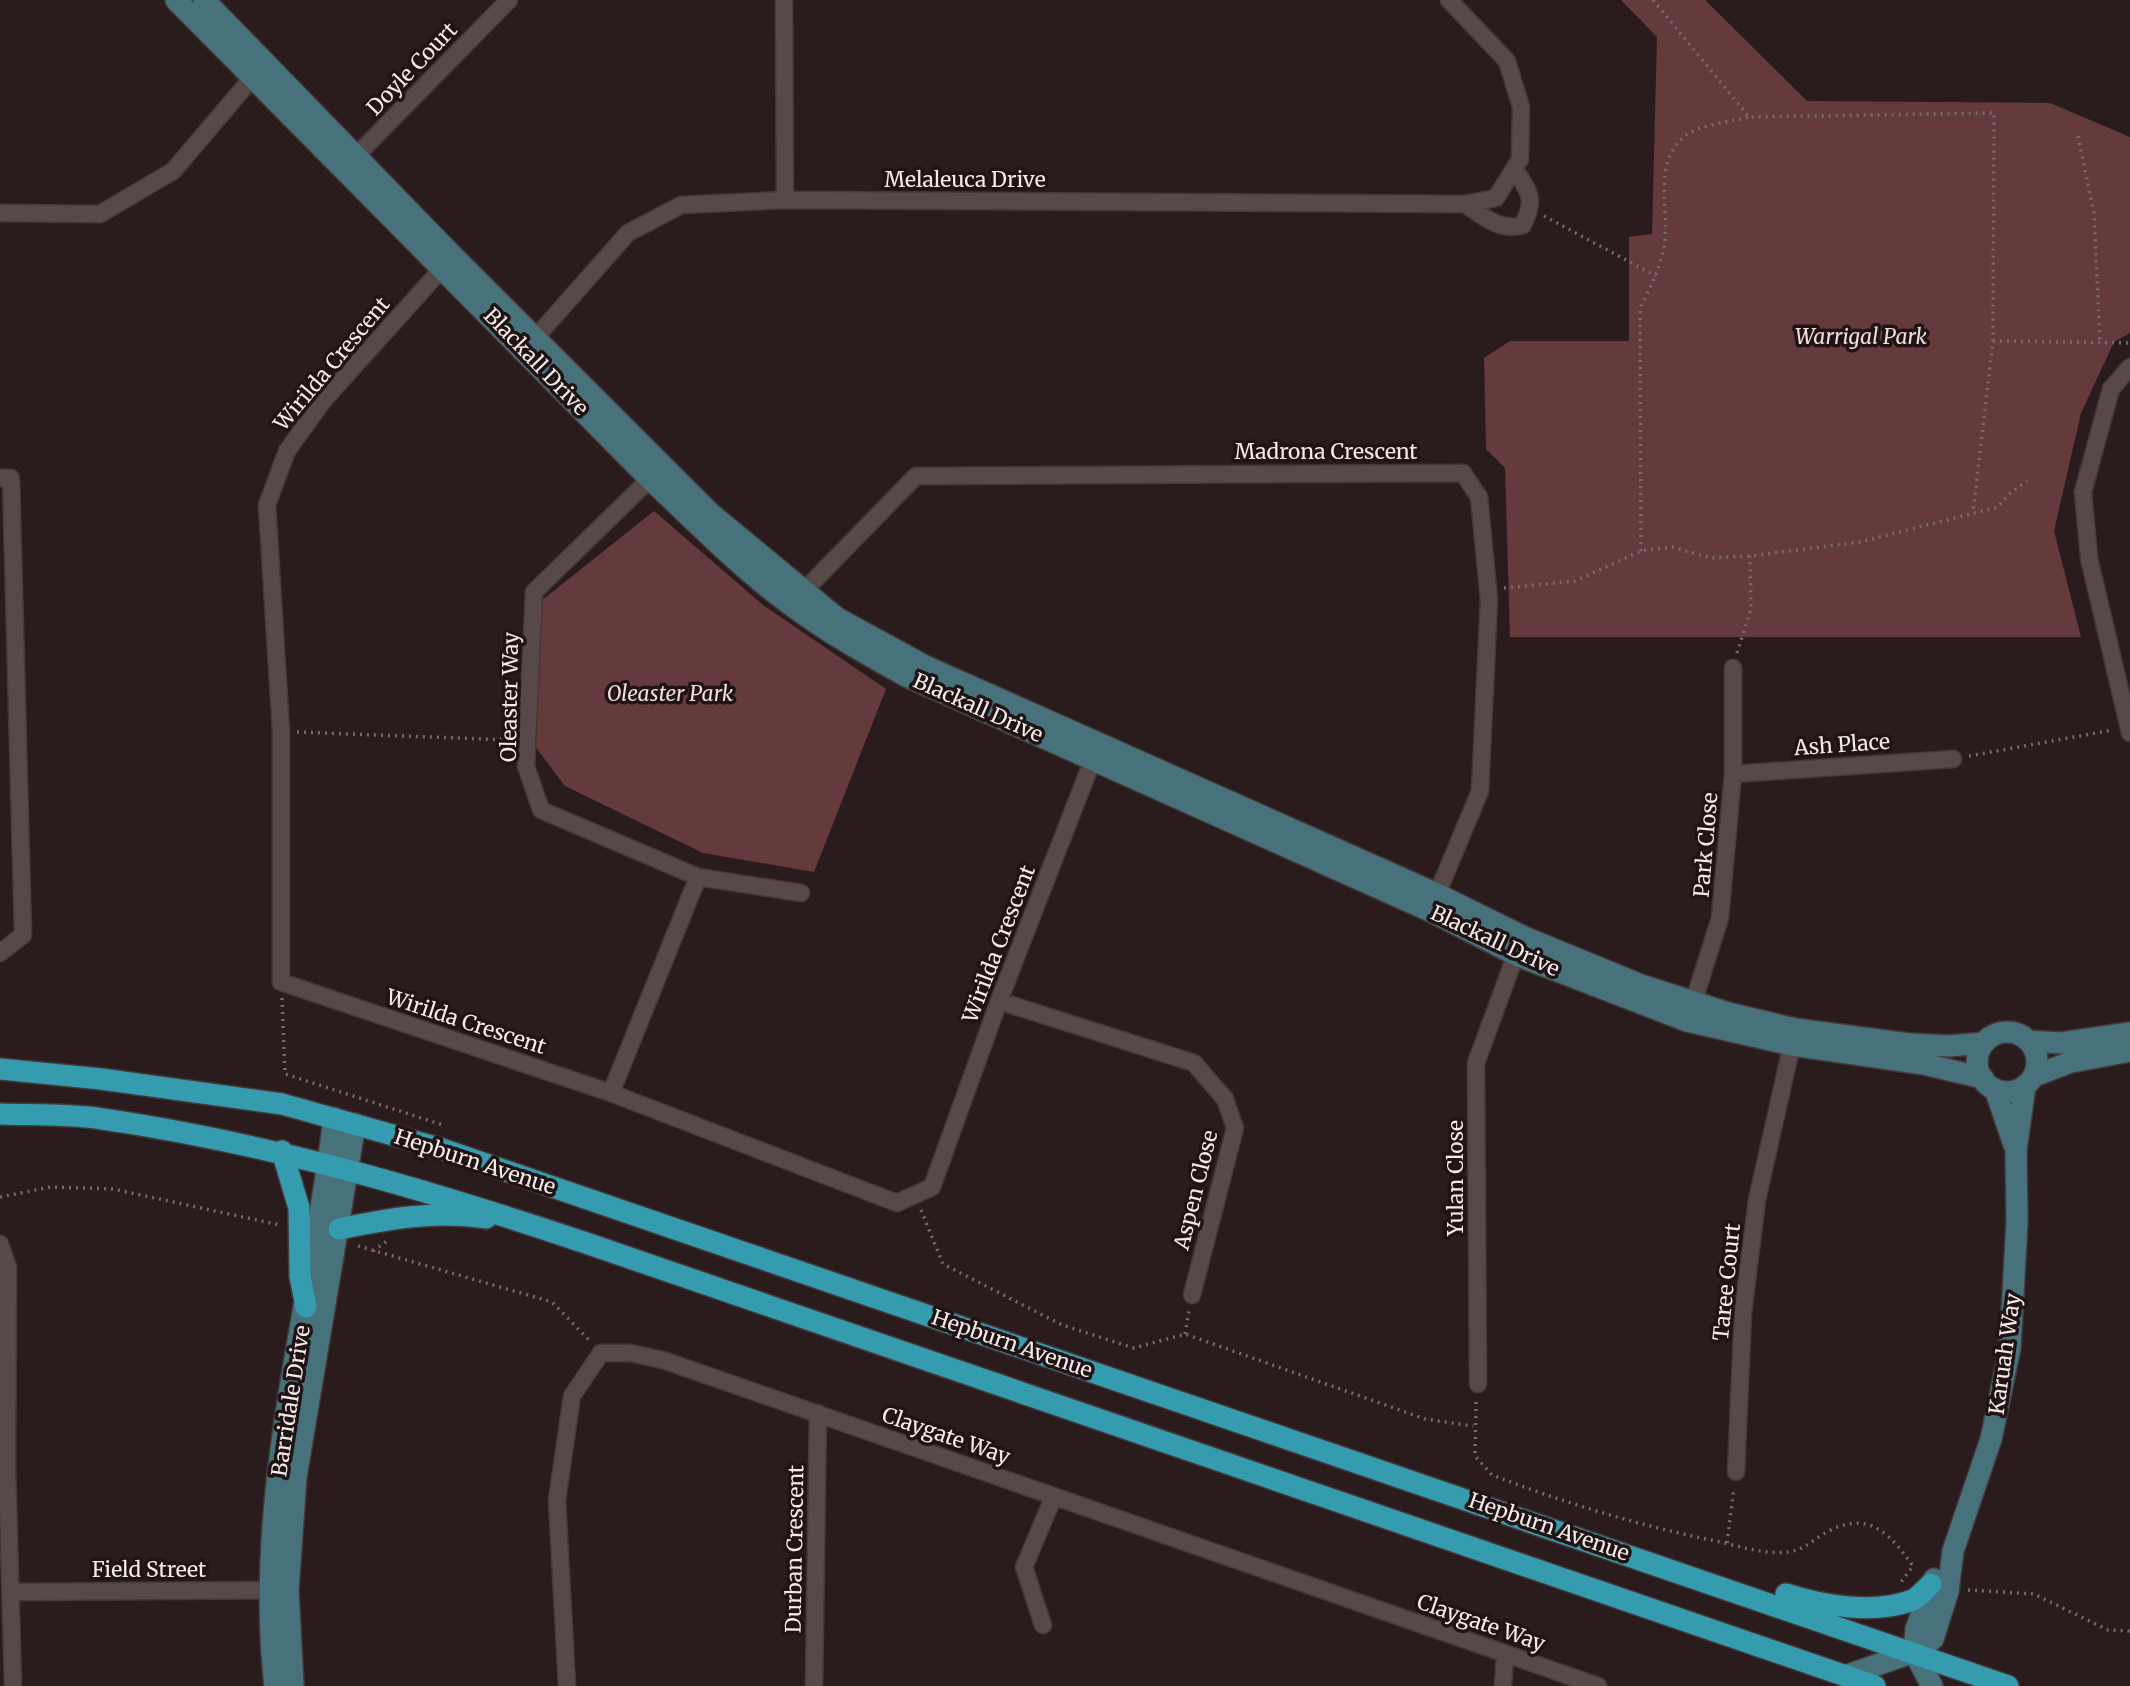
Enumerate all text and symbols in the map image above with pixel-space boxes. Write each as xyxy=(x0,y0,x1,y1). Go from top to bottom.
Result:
street label: Doyle Court xyxy=(361,17,463,121)
street label: Melaleuca Drive xyxy=(884,166,1046,193)
street label: Wirilda Crescent xyxy=(267,291,395,437)
street label: Blackall Drive xyxy=(478,302,594,421)
park label: Warrigal Park xyxy=(1795,323,1928,350)
street label: Madrona Crescent xyxy=(1234,438,1418,465)
street label: Oleaster Way xyxy=(495,631,524,762)
street label: Blackall Drive xyxy=(909,667,1047,748)
park label: Oleaster Park xyxy=(607,680,734,707)
street label: Ash Place xyxy=(1792,728,1891,761)
street label: Park Close xyxy=(1687,791,1724,899)
street label: Wirilda Crescent xyxy=(956,861,1041,1027)
street label: Blackall Drive xyxy=(1426,899,1564,982)
street label: Wirilda Crescent xyxy=(382,983,550,1060)
street label: Yulan Close xyxy=(1442,1120,1469,1237)
street label: Hepburn Avenue xyxy=(391,1123,559,1200)
street label: Aspen Close xyxy=(1167,1127,1223,1253)
street label: Taree Court xyxy=(1707,1222,1746,1342)
street label: Karuah Way xyxy=(1983,1291,2026,1416)
street label: Hepburn Avenue xyxy=(928,1303,1096,1384)
street label: Barridale Drive xyxy=(265,1323,316,1479)
street label: Claygate Way xyxy=(879,1401,1015,1470)
street label: Durban Crescent xyxy=(780,1465,809,1633)
street label: Hepburn Avenue xyxy=(1465,1486,1633,1567)
street label: Field Street xyxy=(92,1556,206,1583)
street label: Claygate Way xyxy=(1414,1588,1550,1657)

